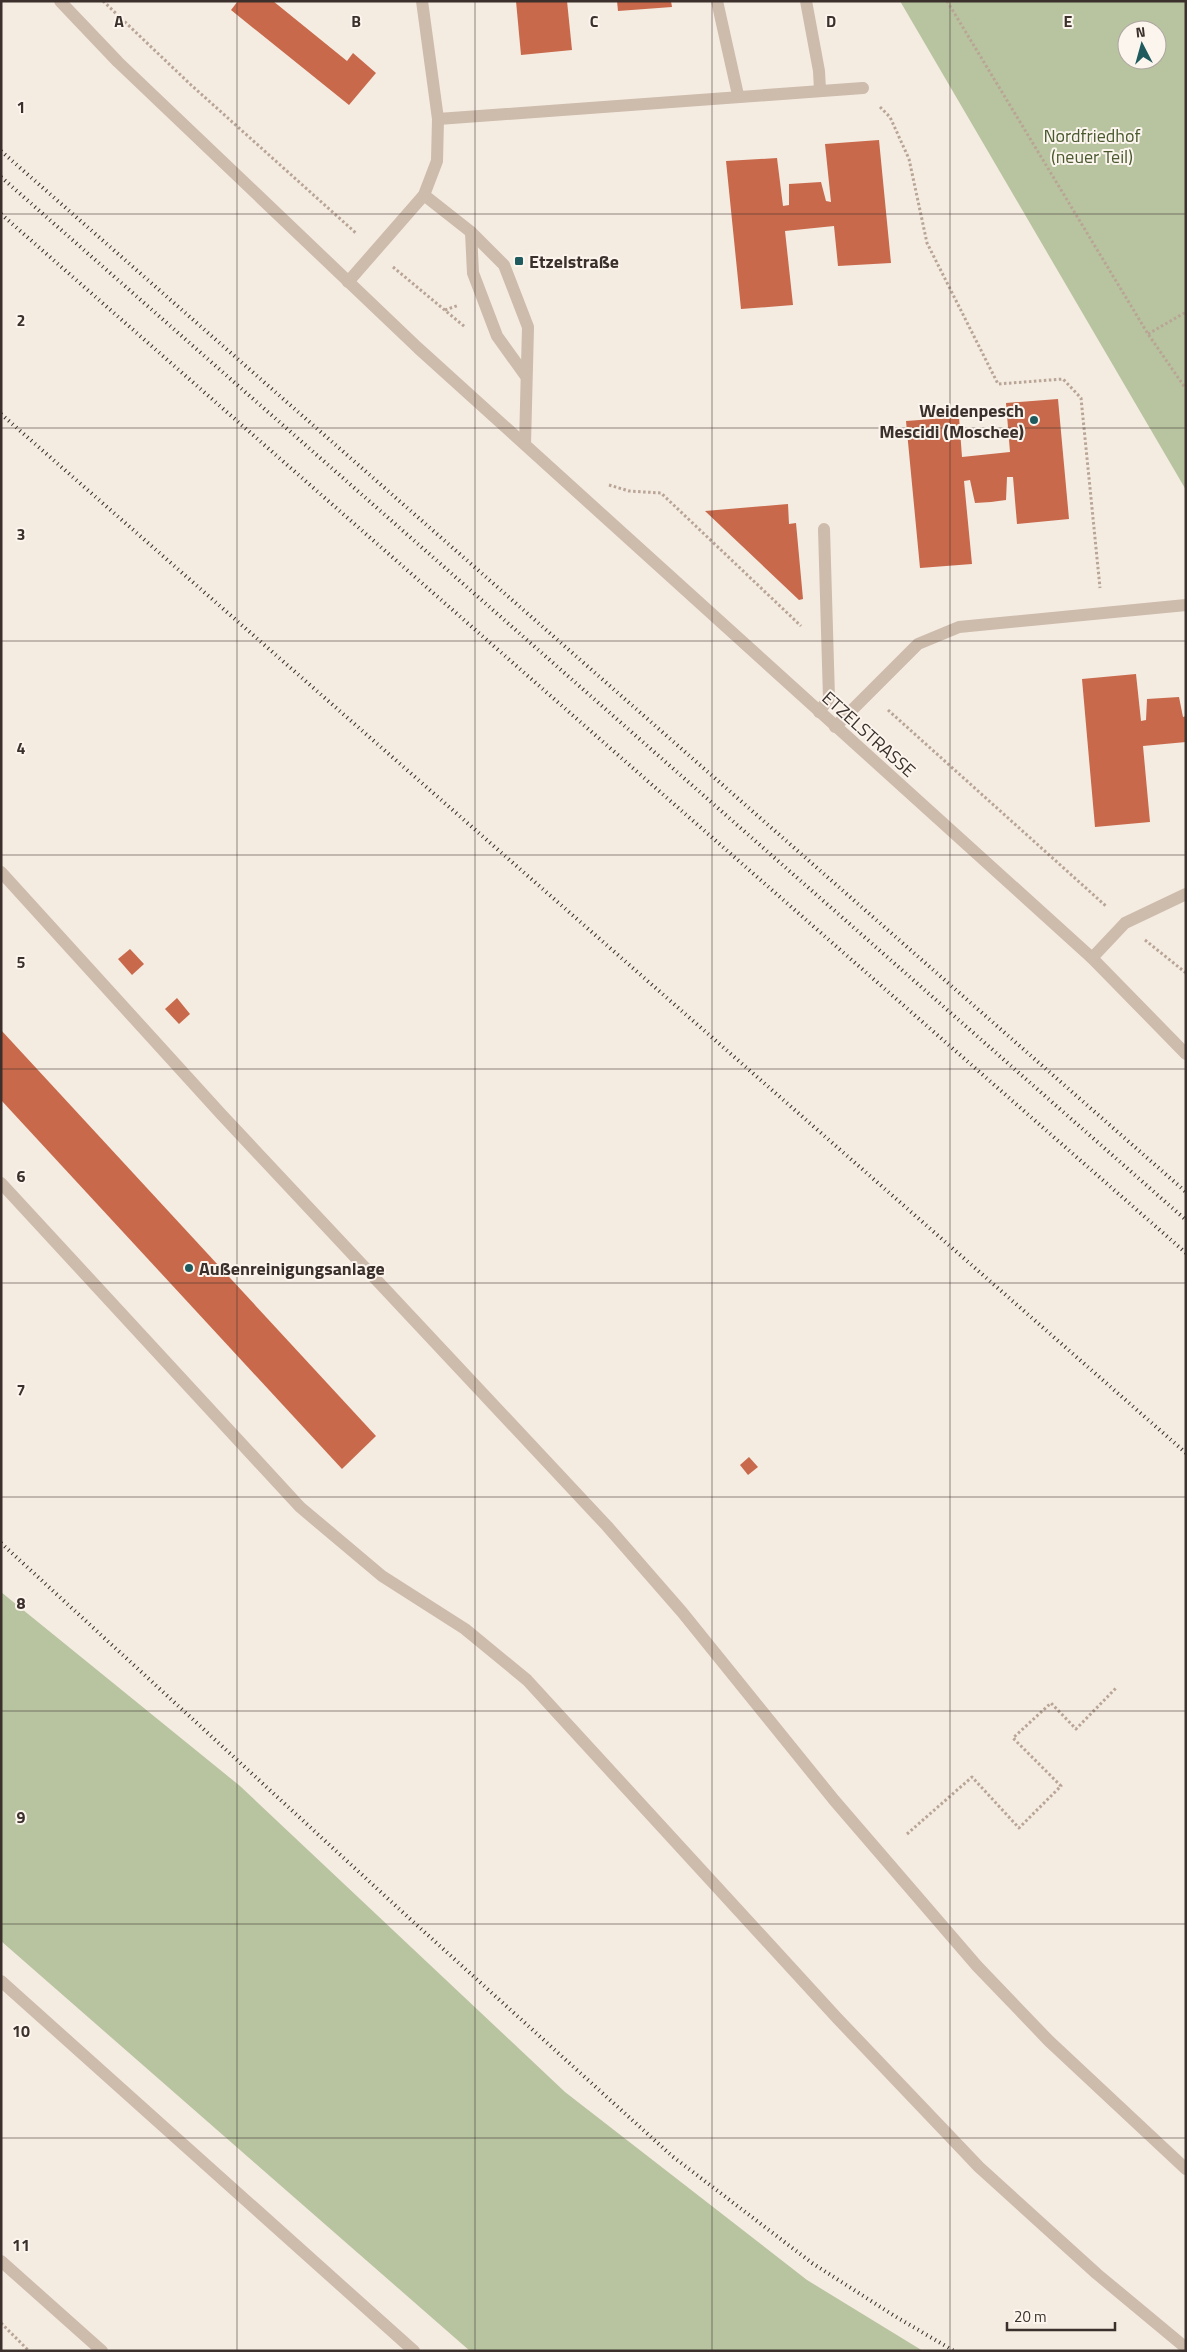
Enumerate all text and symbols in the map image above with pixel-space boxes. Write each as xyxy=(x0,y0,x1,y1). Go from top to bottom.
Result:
text: A xyxy=(114,9,124,33)
text: B xyxy=(351,9,361,33)
text: C xyxy=(590,9,599,33)
text: D xyxy=(826,9,836,33)
text: E xyxy=(1064,9,1073,33)
north arrow xyxy=(1117,20,1167,70)
text: N xyxy=(1135,21,1147,43)
text: 1 xyxy=(17,95,25,119)
park label: Nordfriedhof (neuer Teil) xyxy=(1044,122,1141,170)
place label: Etzelstraße xyxy=(529,248,619,275)
marker: Etzelstraße xyxy=(513,255,525,267)
text: 2 xyxy=(17,308,25,332)
place label: Weidenpesch Mescidi (Moschee) xyxy=(879,397,1024,445)
marker: Weidenpesch Mescidi (Moschee) xyxy=(1028,414,1040,426)
text: 3 xyxy=(17,522,25,546)
street label: ETZELSTRASSE xyxy=(816,685,922,784)
text: 4 xyxy=(17,736,26,760)
text: 5 xyxy=(17,950,26,974)
text: 6 xyxy=(17,1164,26,1188)
place label: Außenreinigungsanlage xyxy=(199,1255,385,1282)
marker: Außenreinigungsanlage xyxy=(183,1262,195,1274)
text: 7 xyxy=(17,1378,25,1402)
text: 8 xyxy=(17,1591,26,1615)
text: 9 xyxy=(17,1805,26,1829)
text: 10 xyxy=(12,2019,30,2043)
text: 11 xyxy=(12,2233,30,2257)
scale bar xyxy=(1007,2300,1114,2332)
text: 20 m xyxy=(1014,2305,1047,2328)

